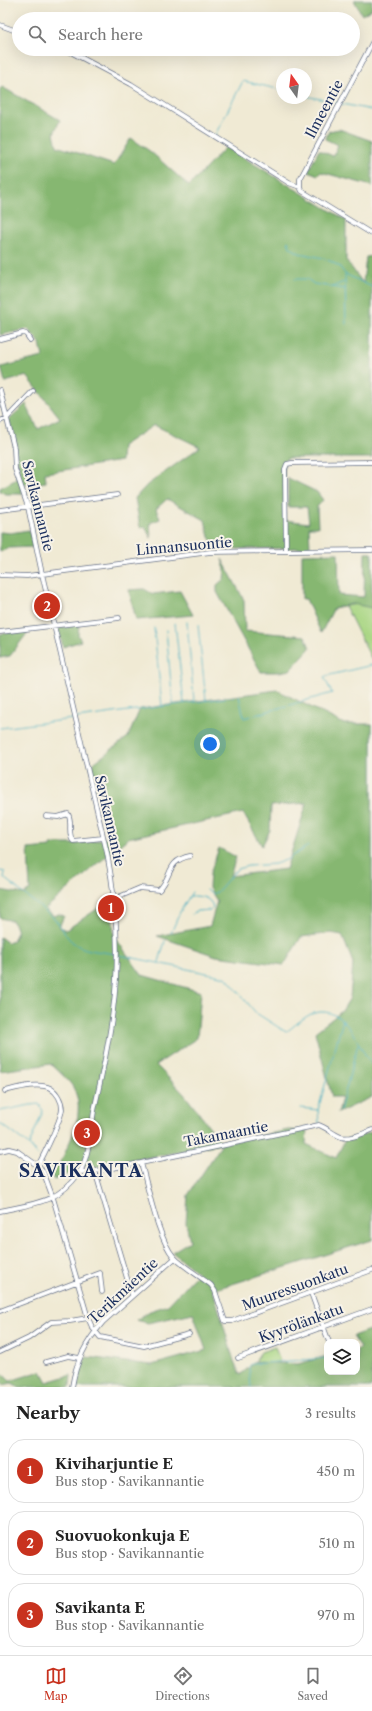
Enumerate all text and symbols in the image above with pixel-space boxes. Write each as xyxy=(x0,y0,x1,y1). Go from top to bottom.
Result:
search box xyxy=(12,12,360,56)
icon: search xyxy=(26,23,48,45)
text: Search here xyxy=(58,25,143,44)
north arrow xyxy=(276,68,312,104)
street label: Ilmeentie xyxy=(301,76,347,141)
street label: Savikannantie xyxy=(18,459,58,553)
street label: Linnansuontie xyxy=(135,533,233,559)
pin: 2 xyxy=(34,591,60,621)
your location xyxy=(200,734,220,754)
street label: Savikannantie xyxy=(91,774,129,869)
pin: 1 xyxy=(98,893,124,923)
street label: Takamaantie xyxy=(182,1117,270,1151)
pin: 3 xyxy=(74,1118,100,1148)
district label: SAVIKANTA xyxy=(19,1160,143,1182)
street label: Terikmäentie xyxy=(84,1254,162,1328)
street label: Muuressuonkatu xyxy=(239,1259,351,1315)
street label: Kyyrölänkatu xyxy=(256,1299,346,1347)
map controls xyxy=(324,1339,360,1375)
button: layers xyxy=(324,1339,360,1375)
text: Nearby xyxy=(16,1403,80,1423)
text: 3 results xyxy=(305,1405,356,1421)
text: Kiviharjuntie E xyxy=(55,1454,173,1473)
text: 1 xyxy=(27,1463,33,1479)
text: 450 m xyxy=(317,1463,355,1479)
text: Bus stop · Savikannantie xyxy=(55,1473,204,1489)
text: Suovuokonkuja E xyxy=(55,1526,190,1545)
text: 2 xyxy=(26,1535,34,1551)
text: 510 m xyxy=(319,1535,355,1551)
text: Bus stop · Savikannantie xyxy=(55,1545,204,1561)
text: Savikanta E xyxy=(55,1598,145,1617)
text: 3 xyxy=(26,1607,34,1623)
text: 970 m xyxy=(317,1607,355,1623)
text: Bus stop · Savikannantie xyxy=(55,1617,204,1633)
tab: Map xyxy=(44,1665,68,1703)
tab: Directions xyxy=(155,1665,210,1703)
tab: Saved xyxy=(298,1665,328,1703)

